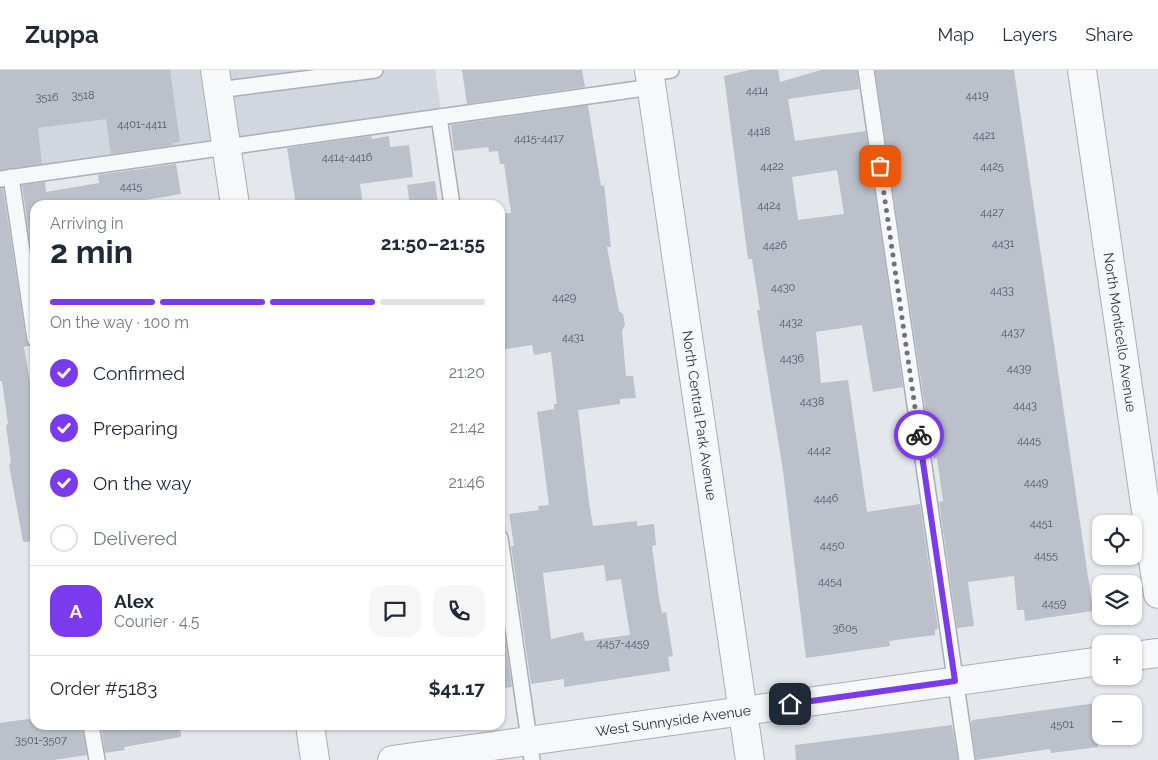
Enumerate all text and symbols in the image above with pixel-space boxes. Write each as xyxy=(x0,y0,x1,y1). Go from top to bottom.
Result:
text: Zuppa xyxy=(25,20,99,49)
text: Map xyxy=(938,24,974,45)
text: Layers xyxy=(1002,24,1057,45)
text: Share xyxy=(1085,24,1133,45)
house number: 4414 xyxy=(746,84,768,97)
house number: 3518 xyxy=(71,89,95,102)
house number: 4419 xyxy=(965,89,989,102)
house number: 3516 xyxy=(35,91,59,104)
house number: 4401-4411 xyxy=(117,118,167,131)
house number: 4418 xyxy=(747,125,771,138)
house number: 4421 xyxy=(973,129,996,142)
house number: 4415-4417 xyxy=(514,132,564,145)
pin xyxy=(859,145,901,187)
house number: 4414-4416 xyxy=(322,151,373,164)
icon: bag xyxy=(866,152,894,180)
house number: 4422 xyxy=(760,160,784,173)
house number: 4425 xyxy=(980,160,1004,173)
house number: 4415 xyxy=(120,180,142,193)
house number: 4424 xyxy=(757,199,781,212)
house number: 4427 xyxy=(980,206,1004,219)
text: Arriving in xyxy=(50,214,124,233)
text: 21:50–21:55 xyxy=(381,232,485,254)
text: 2 min xyxy=(50,233,133,270)
house number: 4431 xyxy=(992,237,1015,250)
house number: 4426 xyxy=(763,239,788,252)
street label: North Monticello Avenue xyxy=(1101,251,1140,413)
house number: 4430 xyxy=(771,281,796,294)
house number: 4433 xyxy=(990,284,1014,297)
house number: 4429 xyxy=(552,291,576,304)
text: On the way · 100 m xyxy=(50,313,189,332)
house number: 4432 xyxy=(779,316,803,329)
house number: 4437 xyxy=(1001,326,1025,339)
street label: North Central Park Avenue xyxy=(679,329,720,501)
house number: 4431 xyxy=(562,331,585,344)
house number: 4436 xyxy=(780,352,805,365)
icon: check xyxy=(50,359,78,387)
text: Confirmed xyxy=(93,362,185,384)
house number: 4439 xyxy=(1007,362,1031,375)
text: 21:20 xyxy=(449,363,485,382)
house number: 4438 xyxy=(800,395,824,408)
house number: 4443 xyxy=(1013,399,1037,412)
courier xyxy=(894,410,944,460)
icon: check xyxy=(50,414,78,442)
text: Preparing xyxy=(93,417,178,439)
text: 21:42 xyxy=(450,418,485,437)
icon: bike xyxy=(905,421,933,449)
house number: 4445 xyxy=(1017,434,1041,447)
house number: 4442 xyxy=(807,444,831,457)
icon: check xyxy=(50,469,78,497)
text: On the way xyxy=(93,472,192,494)
text: 21:46 xyxy=(448,473,485,492)
house number: 4449 xyxy=(1024,476,1048,489)
house number: 4446 xyxy=(814,492,839,505)
map controls xyxy=(1092,515,1142,745)
button: locate xyxy=(1092,515,1142,565)
house number: 4451 xyxy=(1030,517,1053,530)
text: Delivered xyxy=(93,527,177,549)
house number: 4450 xyxy=(820,539,845,552)
house number: 4455 xyxy=(1034,549,1058,562)
house number: 4454 xyxy=(818,575,842,588)
button: layers xyxy=(1092,575,1142,625)
button: chat xyxy=(369,585,421,637)
button: phone xyxy=(433,585,485,637)
text: Alex xyxy=(114,590,154,612)
house number: 4459 xyxy=(1042,597,1066,610)
text: A xyxy=(70,600,82,622)
text: Courier · 4.5 xyxy=(114,612,199,631)
house number: 3605 xyxy=(832,622,858,635)
button: + xyxy=(1092,635,1142,685)
house number: 4457-4459 xyxy=(597,637,649,650)
text: Order #5183 xyxy=(50,677,157,699)
text: $41.17 xyxy=(428,677,485,699)
pin xyxy=(769,683,811,725)
icon: home xyxy=(776,690,804,718)
button: − xyxy=(1092,695,1142,745)
street label: West Sunnyside Avenue xyxy=(595,702,752,739)
house number: 4501 xyxy=(1050,718,1074,731)
house number: 3501-3507 xyxy=(15,734,67,747)

